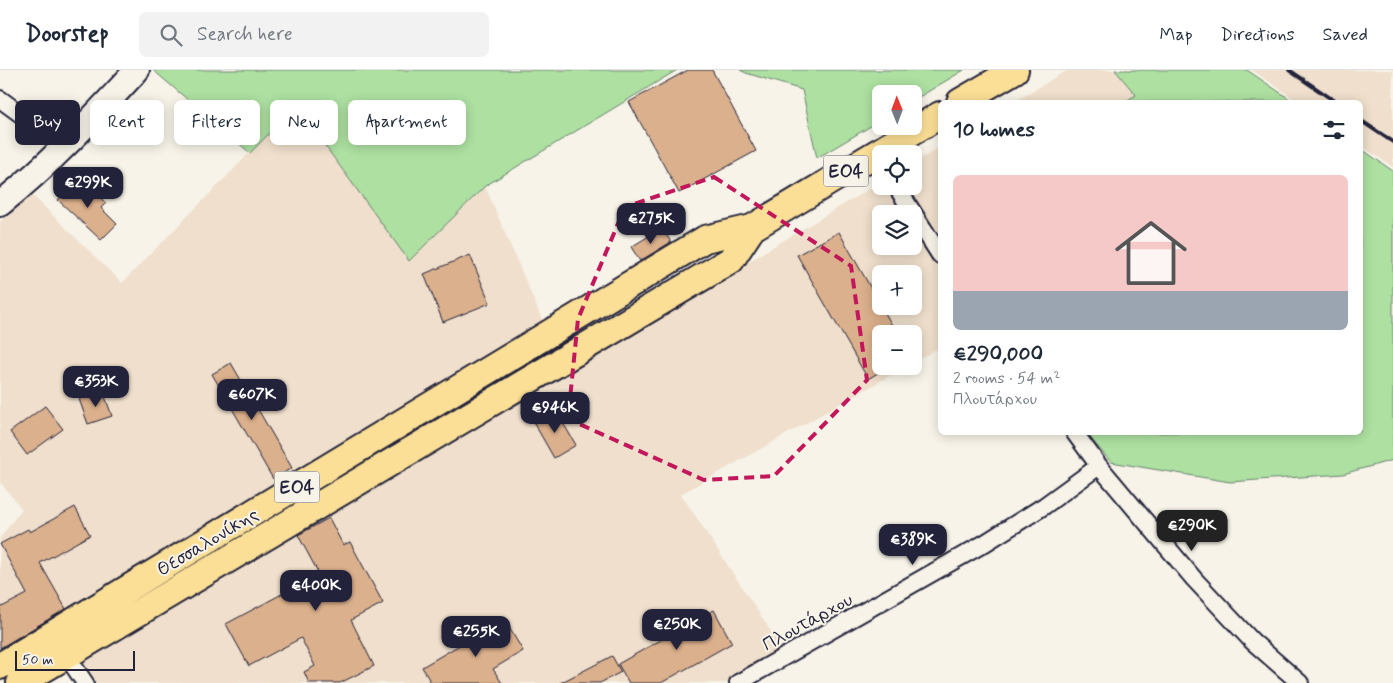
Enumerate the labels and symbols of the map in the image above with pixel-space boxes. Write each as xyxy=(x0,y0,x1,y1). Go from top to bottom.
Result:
north arrow xyxy=(872,85,922,135)
road number: ΕΟ4 xyxy=(824,155,868,186)
pin: €299K xyxy=(53,166,123,209)
pin: €275K xyxy=(616,202,686,245)
pin: €353K xyxy=(61,366,131,408)
pin: €607K xyxy=(217,378,287,421)
pin: €946K xyxy=(520,392,590,434)
road number: ΕΟ4 xyxy=(274,472,320,502)
street label: Θεσσαλονίκης xyxy=(152,502,263,583)
pin: €290K xyxy=(1157,510,1227,552)
pin: €389K xyxy=(878,524,948,566)
pin: €400K xyxy=(281,570,351,612)
street label: Πλουτάρχου xyxy=(758,587,857,657)
pin: €250K xyxy=(642,608,712,651)
pin: €255K xyxy=(441,616,511,658)
scale bar xyxy=(15,648,135,671)

